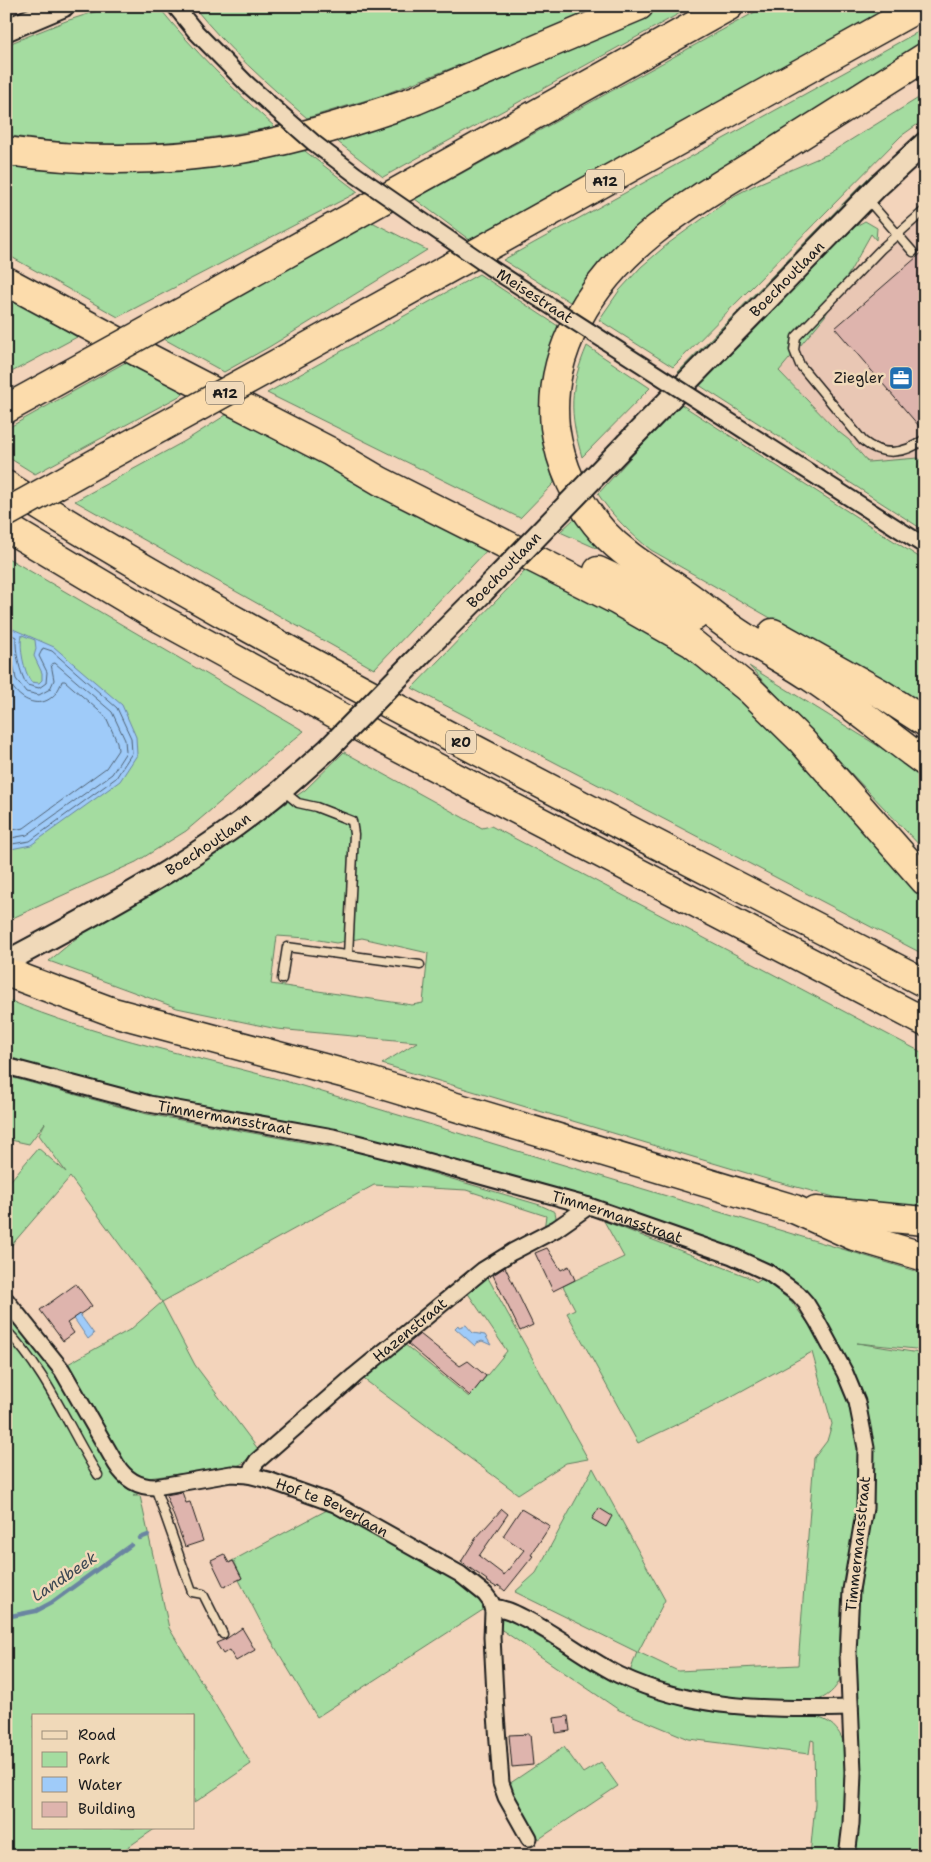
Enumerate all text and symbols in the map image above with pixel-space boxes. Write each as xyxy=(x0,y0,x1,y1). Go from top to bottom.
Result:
road number: A12 xyxy=(586,170,624,192)
street label: Boechoutlaan xyxy=(745,237,829,322)
street label: Meisestraat xyxy=(493,264,577,328)
office icon: Ziegler xyxy=(888,365,914,391)
place label: Ziegler xyxy=(834,368,884,388)
road number: A12 xyxy=(206,382,244,404)
street label: Boechoutlaan xyxy=(462,527,546,613)
road number: R0 xyxy=(446,730,476,754)
street label: Boechoutlaan xyxy=(162,808,255,880)
street label: Timmermansstraat xyxy=(156,1096,294,1140)
street label: Timmermansstraat xyxy=(549,1186,685,1248)
street label: Hazenstraat xyxy=(369,1294,451,1367)
street label: Hof te Beverlaan xyxy=(273,1474,392,1542)
street label: Timmermansstraat xyxy=(841,1475,875,1613)
water label: Landbeek xyxy=(27,1547,101,1606)
legend xyxy=(32,1714,195,1830)
text: Road xyxy=(78,1725,116,1745)
text: Park xyxy=(78,1749,110,1769)
text: Water xyxy=(78,1775,122,1795)
text: Building xyxy=(78,1799,135,1819)

